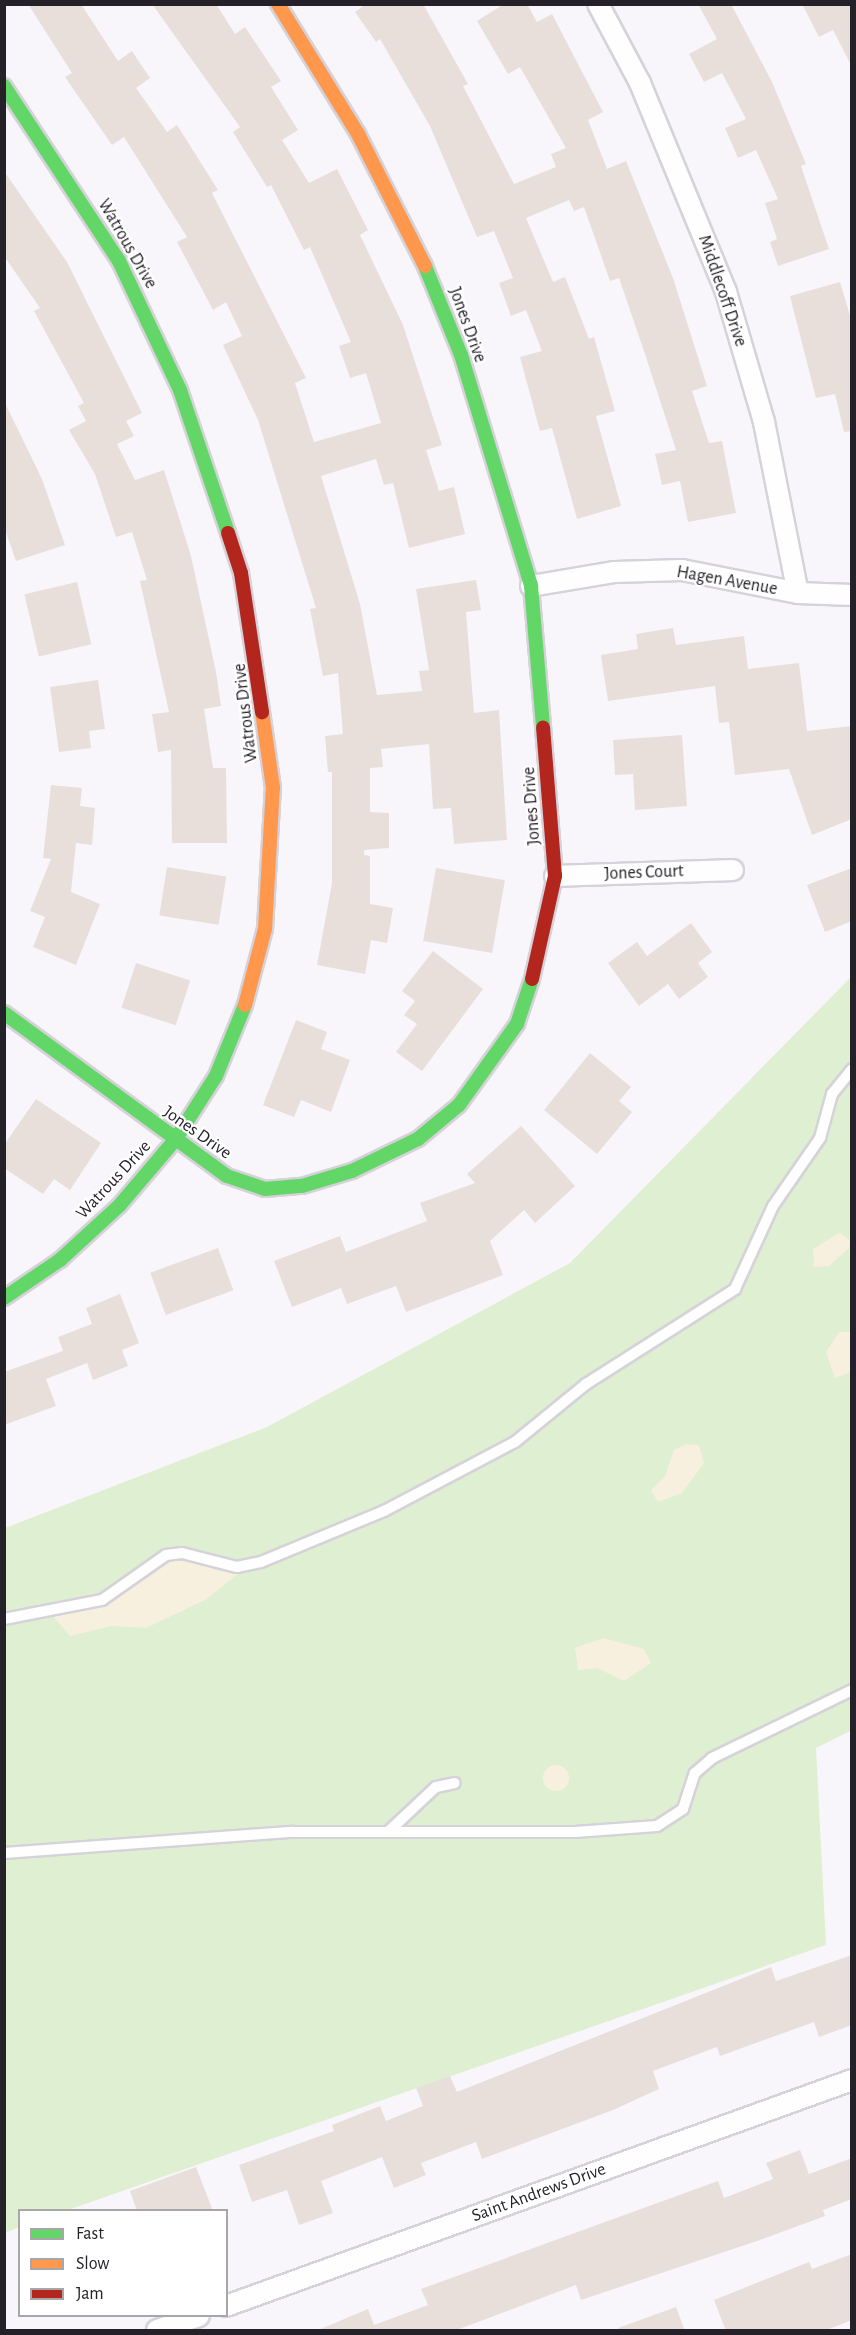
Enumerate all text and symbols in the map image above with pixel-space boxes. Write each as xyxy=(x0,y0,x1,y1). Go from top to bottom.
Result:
street label: Watrous Drive xyxy=(93,195,161,293)
street label: Middlecoff Drive xyxy=(693,232,751,350)
street label: Jones Drive xyxy=(443,284,491,366)
street label: Hagen Avenue xyxy=(675,562,779,600)
street label: Watrous Drive xyxy=(229,662,263,764)
street label: Jones Drive xyxy=(518,766,546,846)
street label: Jones Court xyxy=(604,861,684,885)
street label: Jones Drive xyxy=(159,1102,235,1164)
street label: Watrous Drive xyxy=(72,1136,156,1224)
street label: Saint Andrews Drive xyxy=(469,2159,609,2227)
legend xyxy=(18,2209,228,2317)
text: Fast xyxy=(76,2225,104,2243)
text: Slow xyxy=(76,2255,109,2273)
text: Jam xyxy=(76,2285,104,2303)

